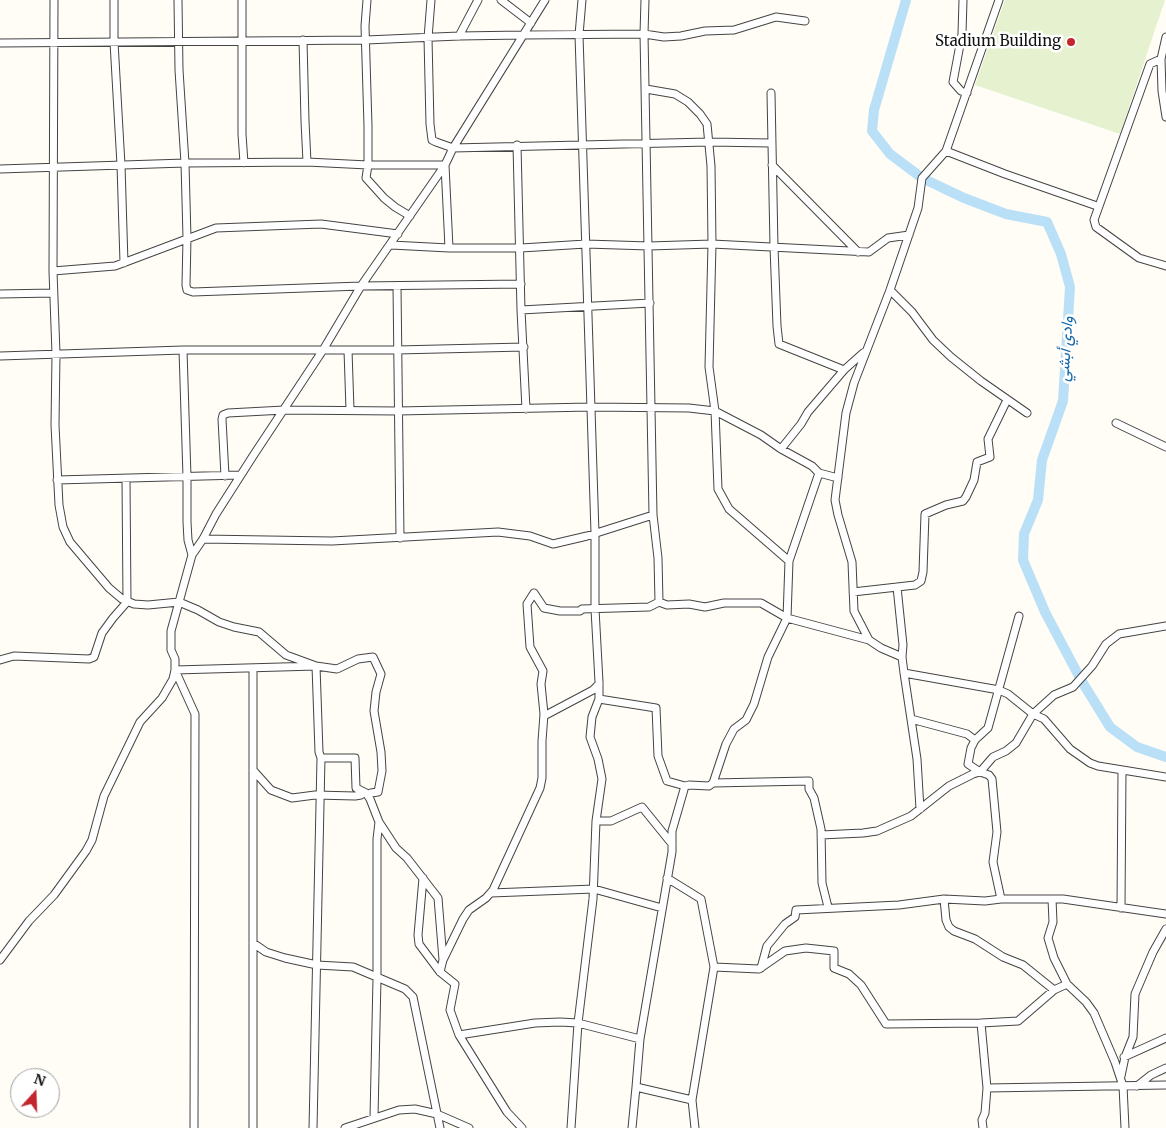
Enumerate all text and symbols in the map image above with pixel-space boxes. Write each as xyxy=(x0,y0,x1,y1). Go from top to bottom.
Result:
place label: Stadium Building xyxy=(935,33,1061,51)
marker: Stadium Building xyxy=(1065,36,1077,48)
water label: وادي أبشي xyxy=(1054,316,1078,382)
north arrow xyxy=(10,1068,60,1118)
text: N xyxy=(32,1069,48,1090)

